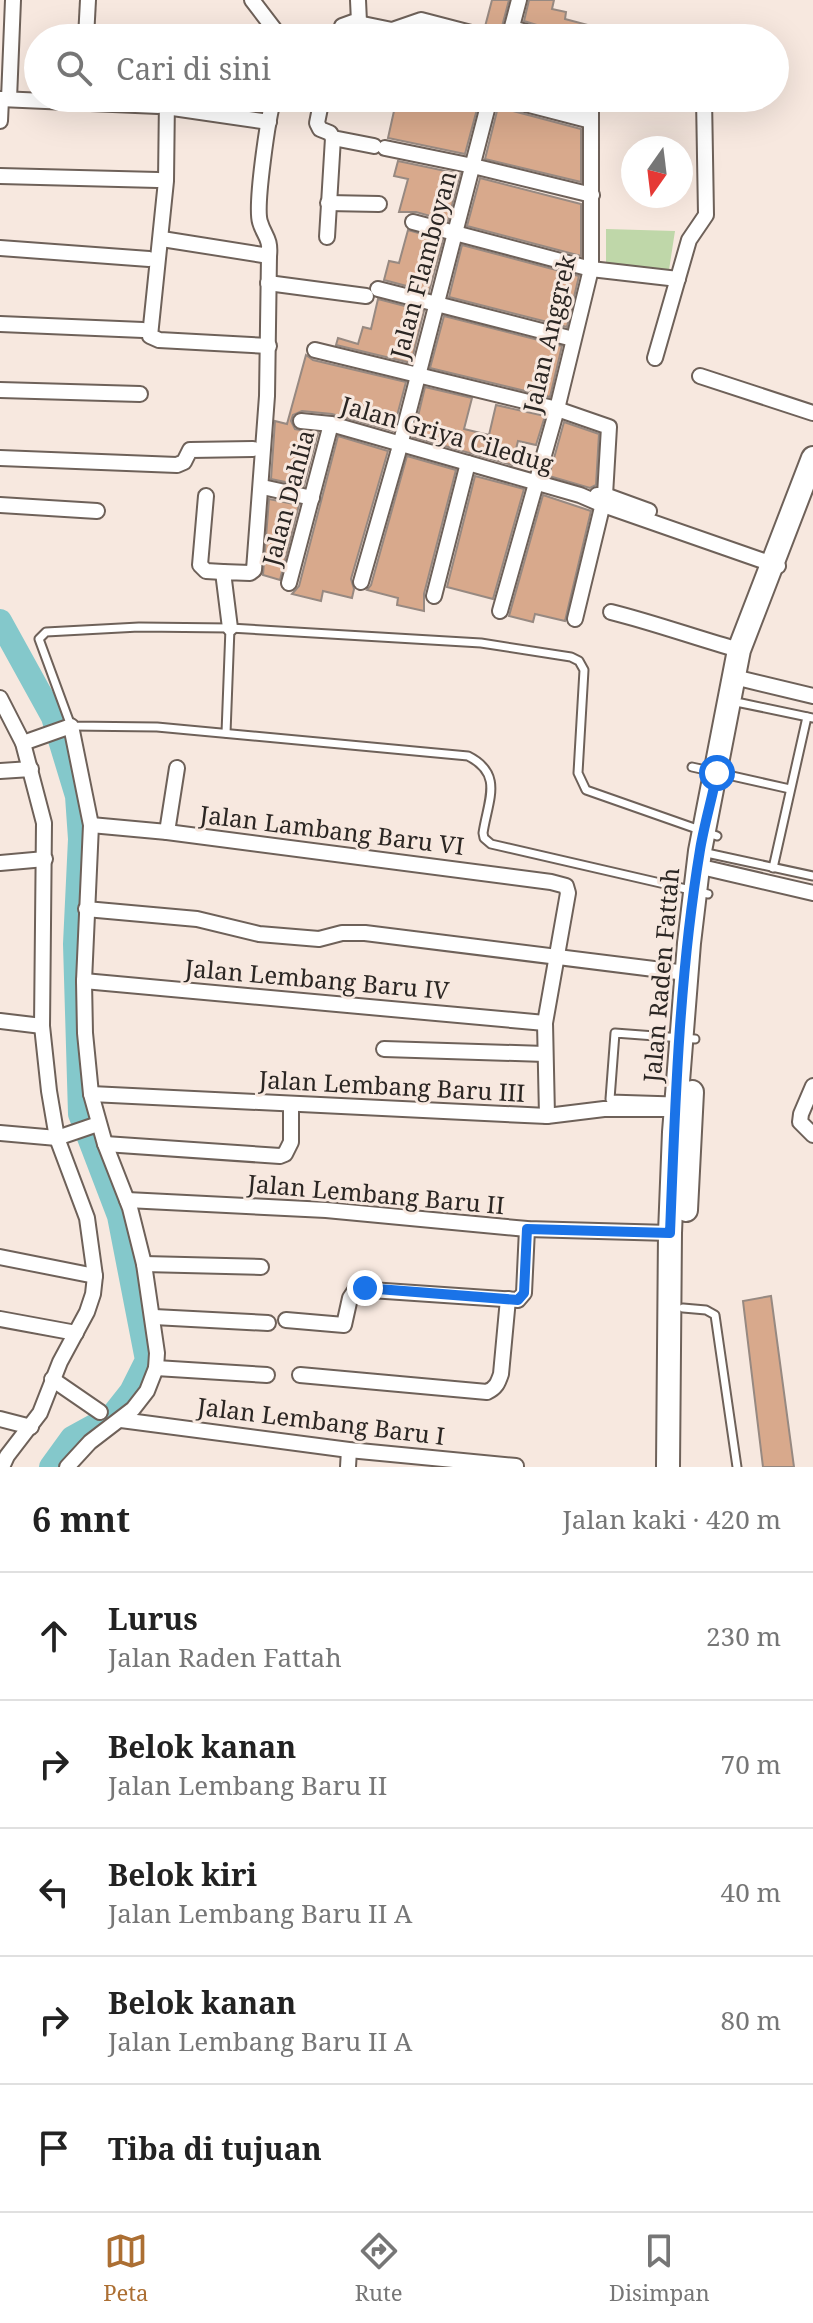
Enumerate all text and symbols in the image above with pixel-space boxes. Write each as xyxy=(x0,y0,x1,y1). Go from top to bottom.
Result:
search box xyxy=(24,24,789,112)
icon: search xyxy=(52,46,96,90)
text: Cari di sini xyxy=(116,48,271,89)
north arrow xyxy=(621,136,693,208)
street label: Jalan Flamboyan xyxy=(381,167,463,363)
street label: Jalan Anggrek xyxy=(514,251,583,417)
street label: Jalan Griya Ciledug xyxy=(336,387,558,480)
street label: Jalan Dahlia xyxy=(253,426,322,570)
route start xyxy=(699,755,735,791)
street label: Jalan Lambang Baru VI xyxy=(197,797,466,862)
street label: Jalan Raden Fattah xyxy=(635,866,686,1085)
street label: Jalan Lembang Baru IV xyxy=(183,950,451,1007)
street label: Jalan Lembang Baru III xyxy=(257,1062,526,1109)
street label: Jalan Lembang Baru II xyxy=(245,1166,506,1221)
route end xyxy=(347,1270,383,1306)
street label: Jalan Lembang Baru I xyxy=(195,1389,447,1452)
text: 6 mnt xyxy=(32,1496,130,1542)
text: Jalan kaki · 420 m xyxy=(563,1501,781,1537)
text: Lurus xyxy=(108,1598,198,1639)
icon: ahead xyxy=(32,1614,76,1658)
text: 230 m xyxy=(706,1618,781,1654)
text: Jalan Raden Fattah xyxy=(108,1639,342,1675)
text: Belok kanan xyxy=(108,1726,296,1767)
icon: right xyxy=(32,1742,76,1786)
text: 70 m xyxy=(721,1746,781,1782)
text: Jalan Lembang Baru II xyxy=(108,1767,387,1803)
text: Belok kiri xyxy=(108,1854,257,1895)
icon: left xyxy=(32,1870,76,1914)
text: 40 m xyxy=(721,1874,781,1910)
text: Jalan Lembang Baru II A xyxy=(108,1895,412,1931)
text: Belok kanan xyxy=(108,1982,296,2023)
icon: right xyxy=(32,1998,76,2042)
text: 80 m xyxy=(721,2002,781,2038)
text: Jalan Lembang Baru II A xyxy=(108,2023,412,2059)
icon: arrive xyxy=(32,2126,76,2170)
text: Tiba di tujuan xyxy=(108,2128,322,2169)
tab: Peta xyxy=(103,2229,148,2307)
tab: Rute xyxy=(355,2229,403,2307)
tab: Disimpan xyxy=(609,2229,710,2307)

